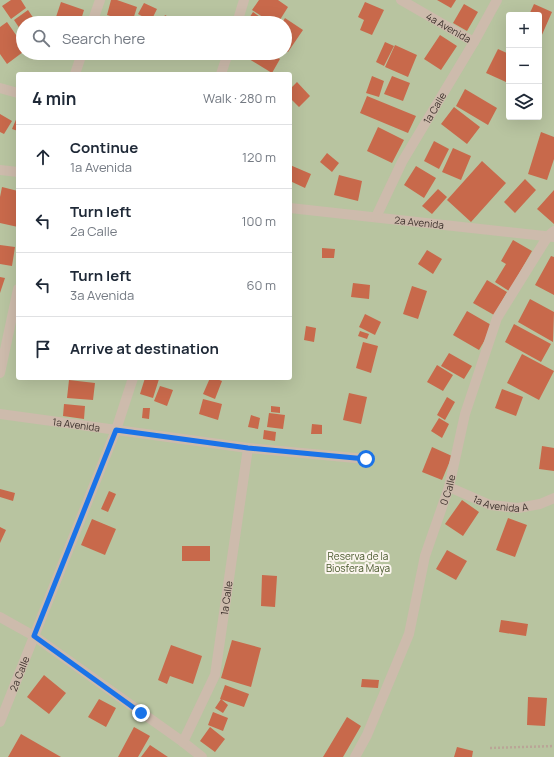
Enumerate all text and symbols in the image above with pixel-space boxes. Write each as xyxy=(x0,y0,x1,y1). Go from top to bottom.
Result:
street label: 4a Avenida xyxy=(424,9,474,46)
map controls xyxy=(506,12,542,120)
button: + xyxy=(506,12,542,48)
search box xyxy=(16,16,292,60)
icon: search xyxy=(30,27,52,49)
text: Search here xyxy=(62,28,145,49)
button: − xyxy=(506,48,542,84)
button: layers xyxy=(506,84,542,120)
text: 4 min xyxy=(32,87,76,110)
text: Walk · 280 m xyxy=(203,89,276,107)
street label: 1a Calle xyxy=(420,89,450,126)
text: Continue xyxy=(70,137,138,158)
icon: ahead xyxy=(32,146,54,168)
text: 120 m xyxy=(242,148,276,166)
text: 1a Avenida xyxy=(70,158,132,176)
text: Turn left xyxy=(70,201,132,222)
icon: left xyxy=(32,210,54,232)
text: 100 m xyxy=(241,212,276,230)
street label: 2a Avenida xyxy=(394,213,445,232)
text: 2a Calle xyxy=(70,222,117,240)
text: Turn left xyxy=(70,265,132,286)
icon: left xyxy=(32,274,54,296)
text: 60 m xyxy=(246,276,276,294)
text: 3a Avenida xyxy=(70,286,134,304)
icon: arrive xyxy=(32,338,54,360)
text: Arrive at destination xyxy=(70,338,219,359)
street label: 1a Avenida xyxy=(52,414,101,435)
route start xyxy=(357,450,375,468)
street label: 0 Calle xyxy=(436,473,459,507)
street label: 1a Avenida A xyxy=(471,491,530,515)
park label: Reserva de la Biosfera Maya xyxy=(326,549,390,575)
street label: 1a Calle xyxy=(217,580,236,616)
street label: 2a Calle xyxy=(6,654,33,693)
route end xyxy=(132,704,150,722)

